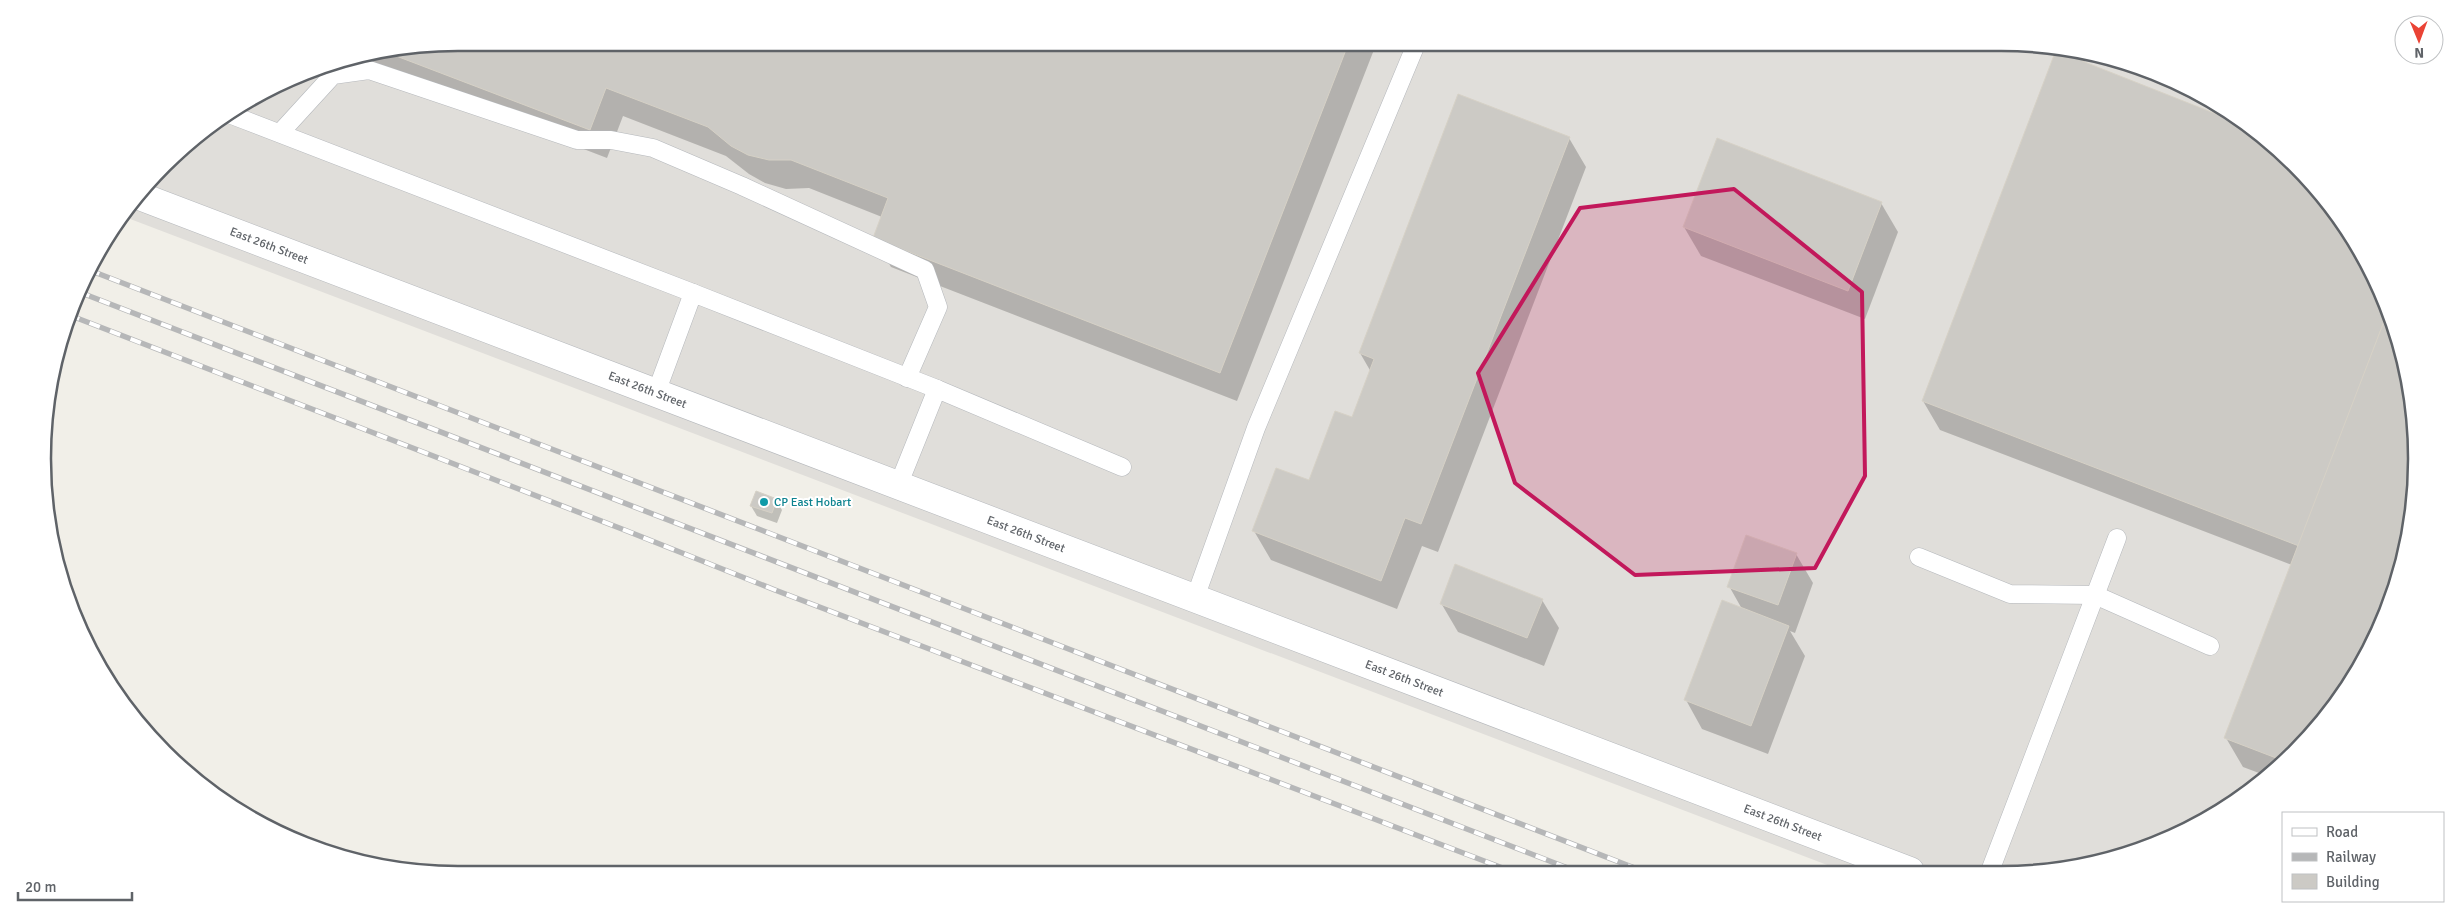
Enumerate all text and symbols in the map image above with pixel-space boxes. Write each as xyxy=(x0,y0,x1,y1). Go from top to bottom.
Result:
north arrow xyxy=(2394,15,2444,65)
text: N xyxy=(2414,44,2424,61)
street label: East 26th Street xyxy=(228,224,310,268)
street label: East 26th Street xyxy=(606,368,689,412)
place label: CP East Hobart xyxy=(774,495,851,510)
marker: CP East Hobart xyxy=(758,496,770,508)
street label: East 26th Street xyxy=(985,513,1067,556)
street label: East 26th Street xyxy=(1363,657,1445,700)
street label: East 26th Street xyxy=(1741,801,1824,845)
legend xyxy=(2282,812,2444,902)
text: Road xyxy=(2326,823,2358,841)
text: Railway xyxy=(2326,848,2376,866)
scale bar xyxy=(18,870,131,902)
text: Building xyxy=(2326,873,2380,891)
text: 20 m xyxy=(25,878,56,896)

